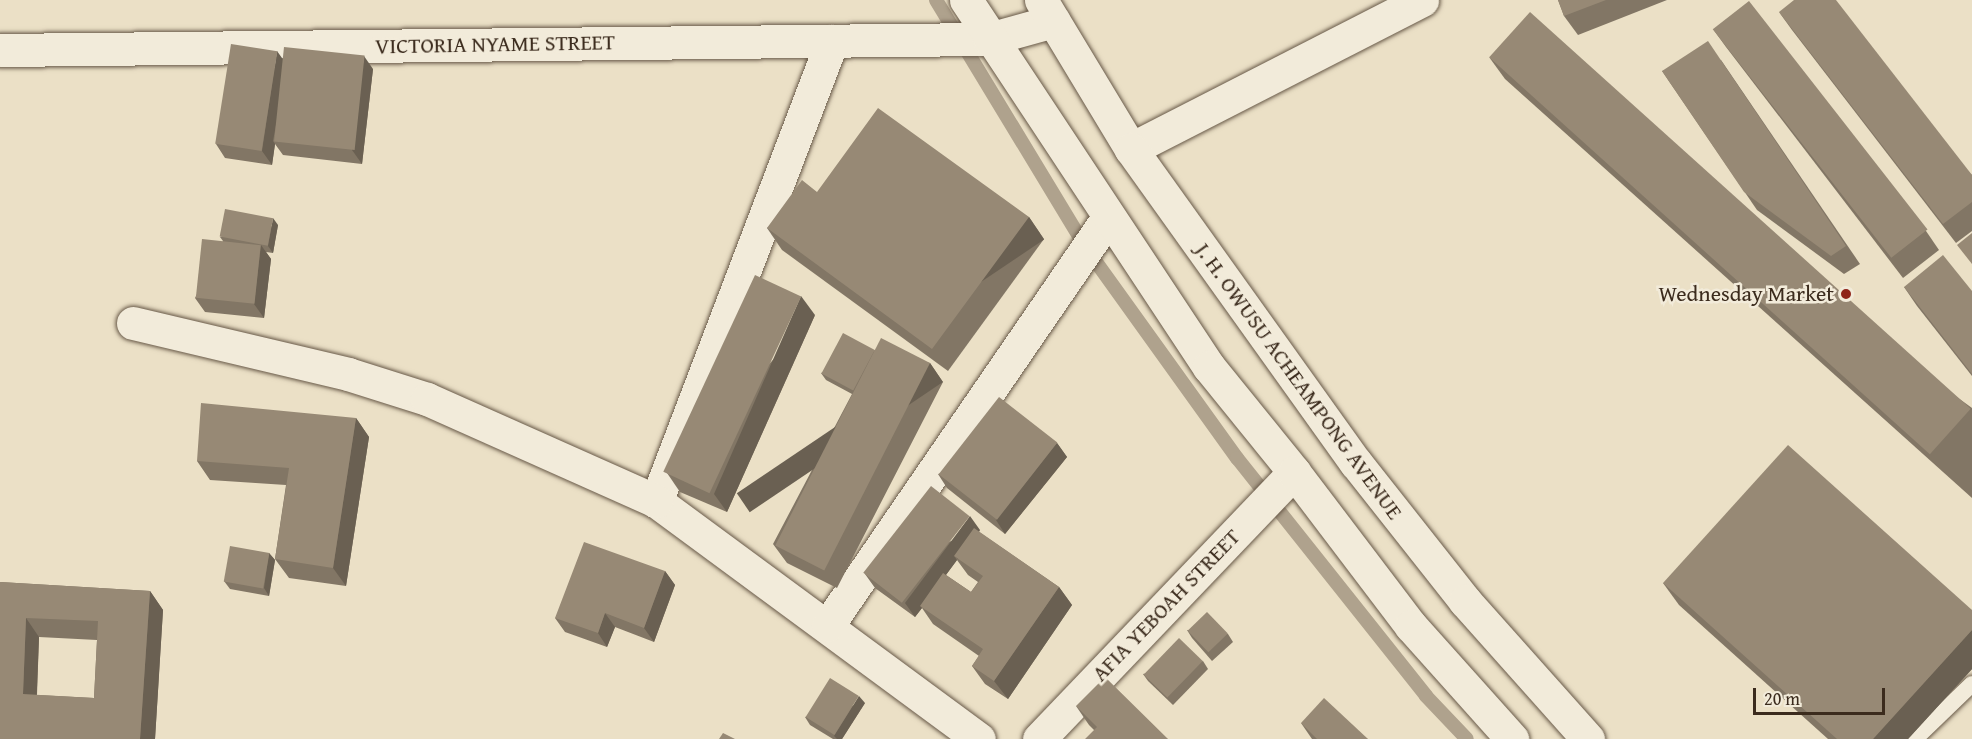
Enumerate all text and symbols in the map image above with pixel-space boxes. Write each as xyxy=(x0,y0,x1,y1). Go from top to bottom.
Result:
street label: VICTORIA NYAME STREET xyxy=(375,29,615,59)
street label: J. H. OWUSU ACHEAMPONG AVENUE xyxy=(1190,238,1408,524)
place label: Wednesday Market xyxy=(1658,281,1834,307)
marker: Wednesday Market xyxy=(1839,287,1853,301)
street label: AFIA YEBOAH STREET xyxy=(1086,523,1246,687)
scale bar xyxy=(1756,676,1888,714)
text: 20 m xyxy=(1764,685,1800,712)

